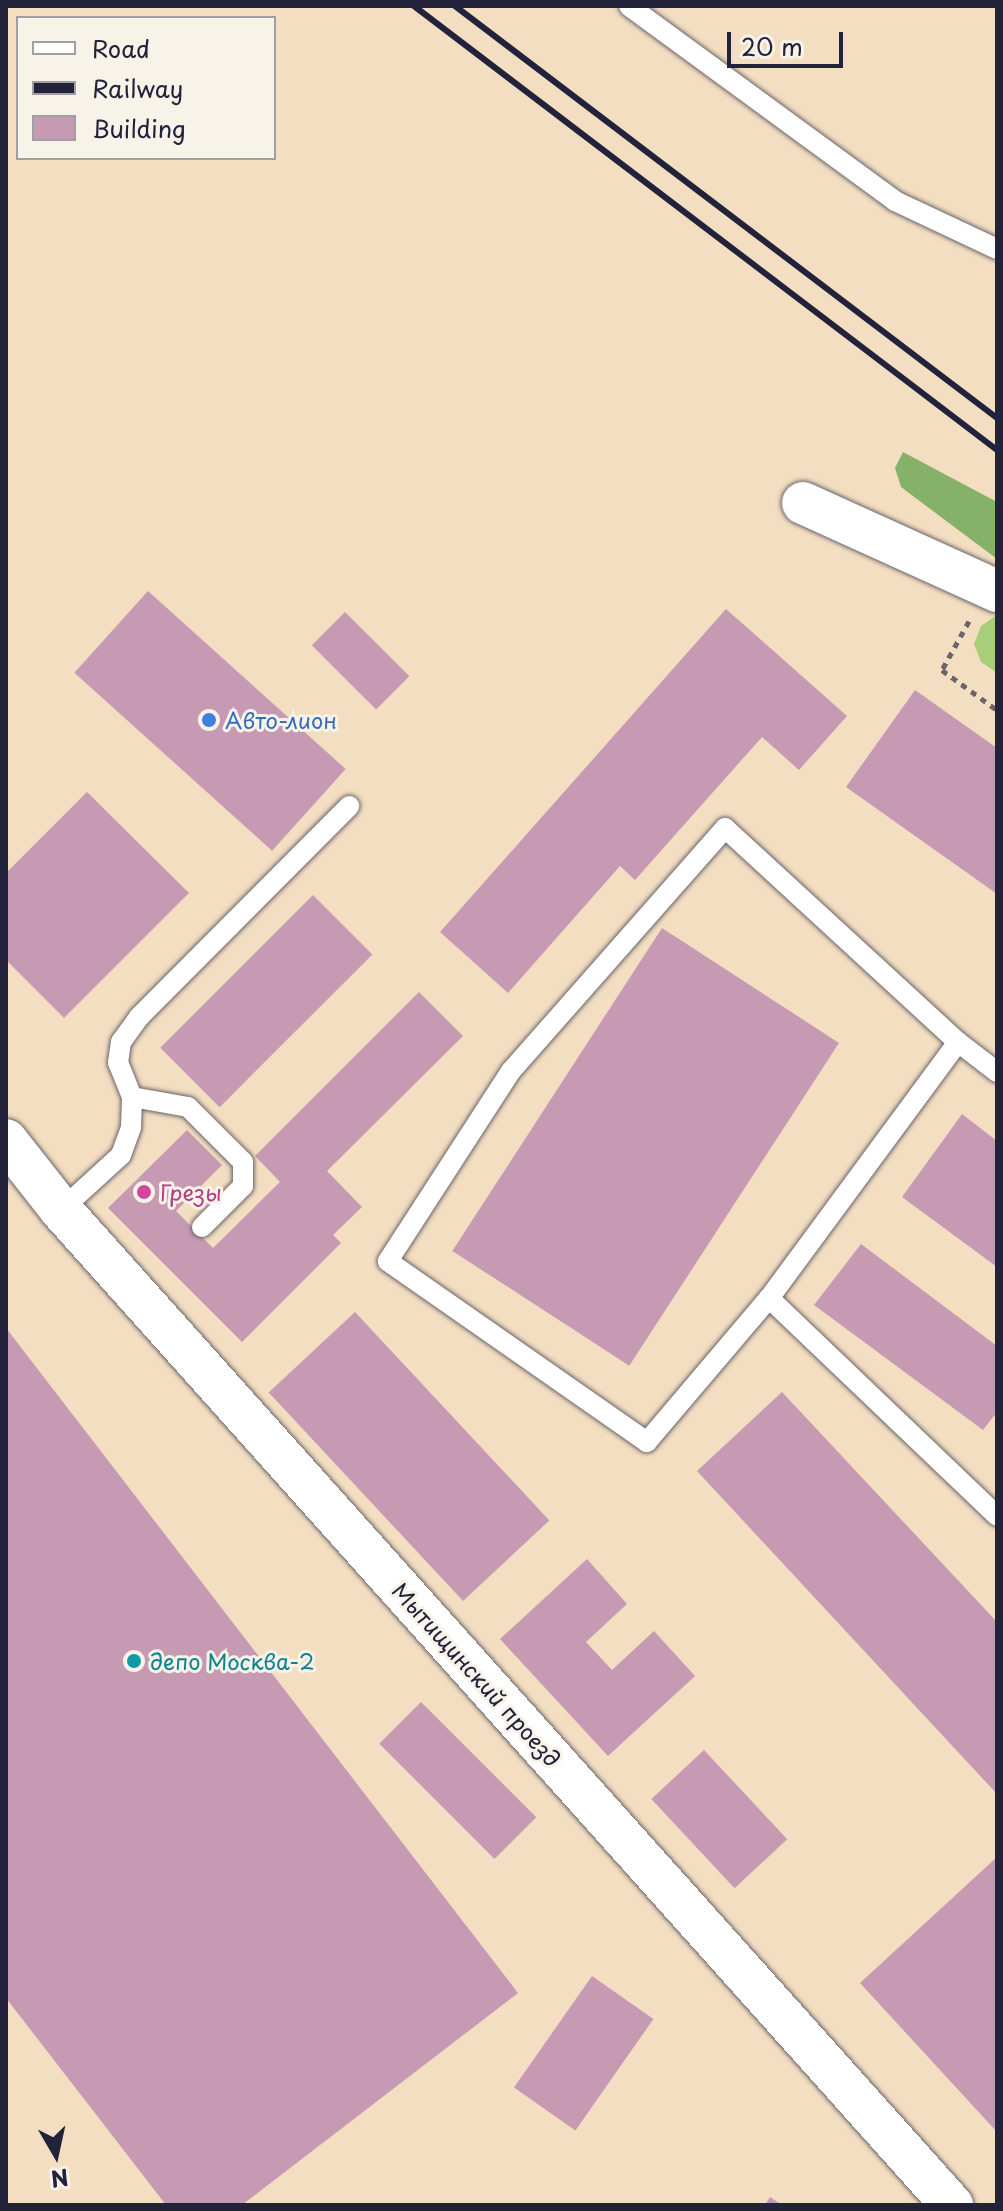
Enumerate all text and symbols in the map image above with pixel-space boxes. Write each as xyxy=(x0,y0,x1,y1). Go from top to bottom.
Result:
legend xyxy=(16,16,276,160)
scale bar xyxy=(731,16,847,66)
text: 20 m xyxy=(741,28,803,64)
text: Road xyxy=(92,30,150,66)
text: Railway xyxy=(92,70,183,106)
text: Building xyxy=(92,110,186,146)
place label: Авто-лион xyxy=(225,707,337,733)
marker: Авто-лион xyxy=(200,711,218,729)
place label: Грезы xyxy=(160,1179,222,1205)
marker: Грезы xyxy=(135,1183,153,1201)
street label: Мытищинский проезд xyxy=(388,1577,566,1771)
place label: депо Москва-2 xyxy=(150,1648,315,1674)
marker: депо Москва-2 xyxy=(125,1652,143,1670)
north arrow xyxy=(16,2115,96,2195)
text: N xyxy=(49,2162,71,2197)

